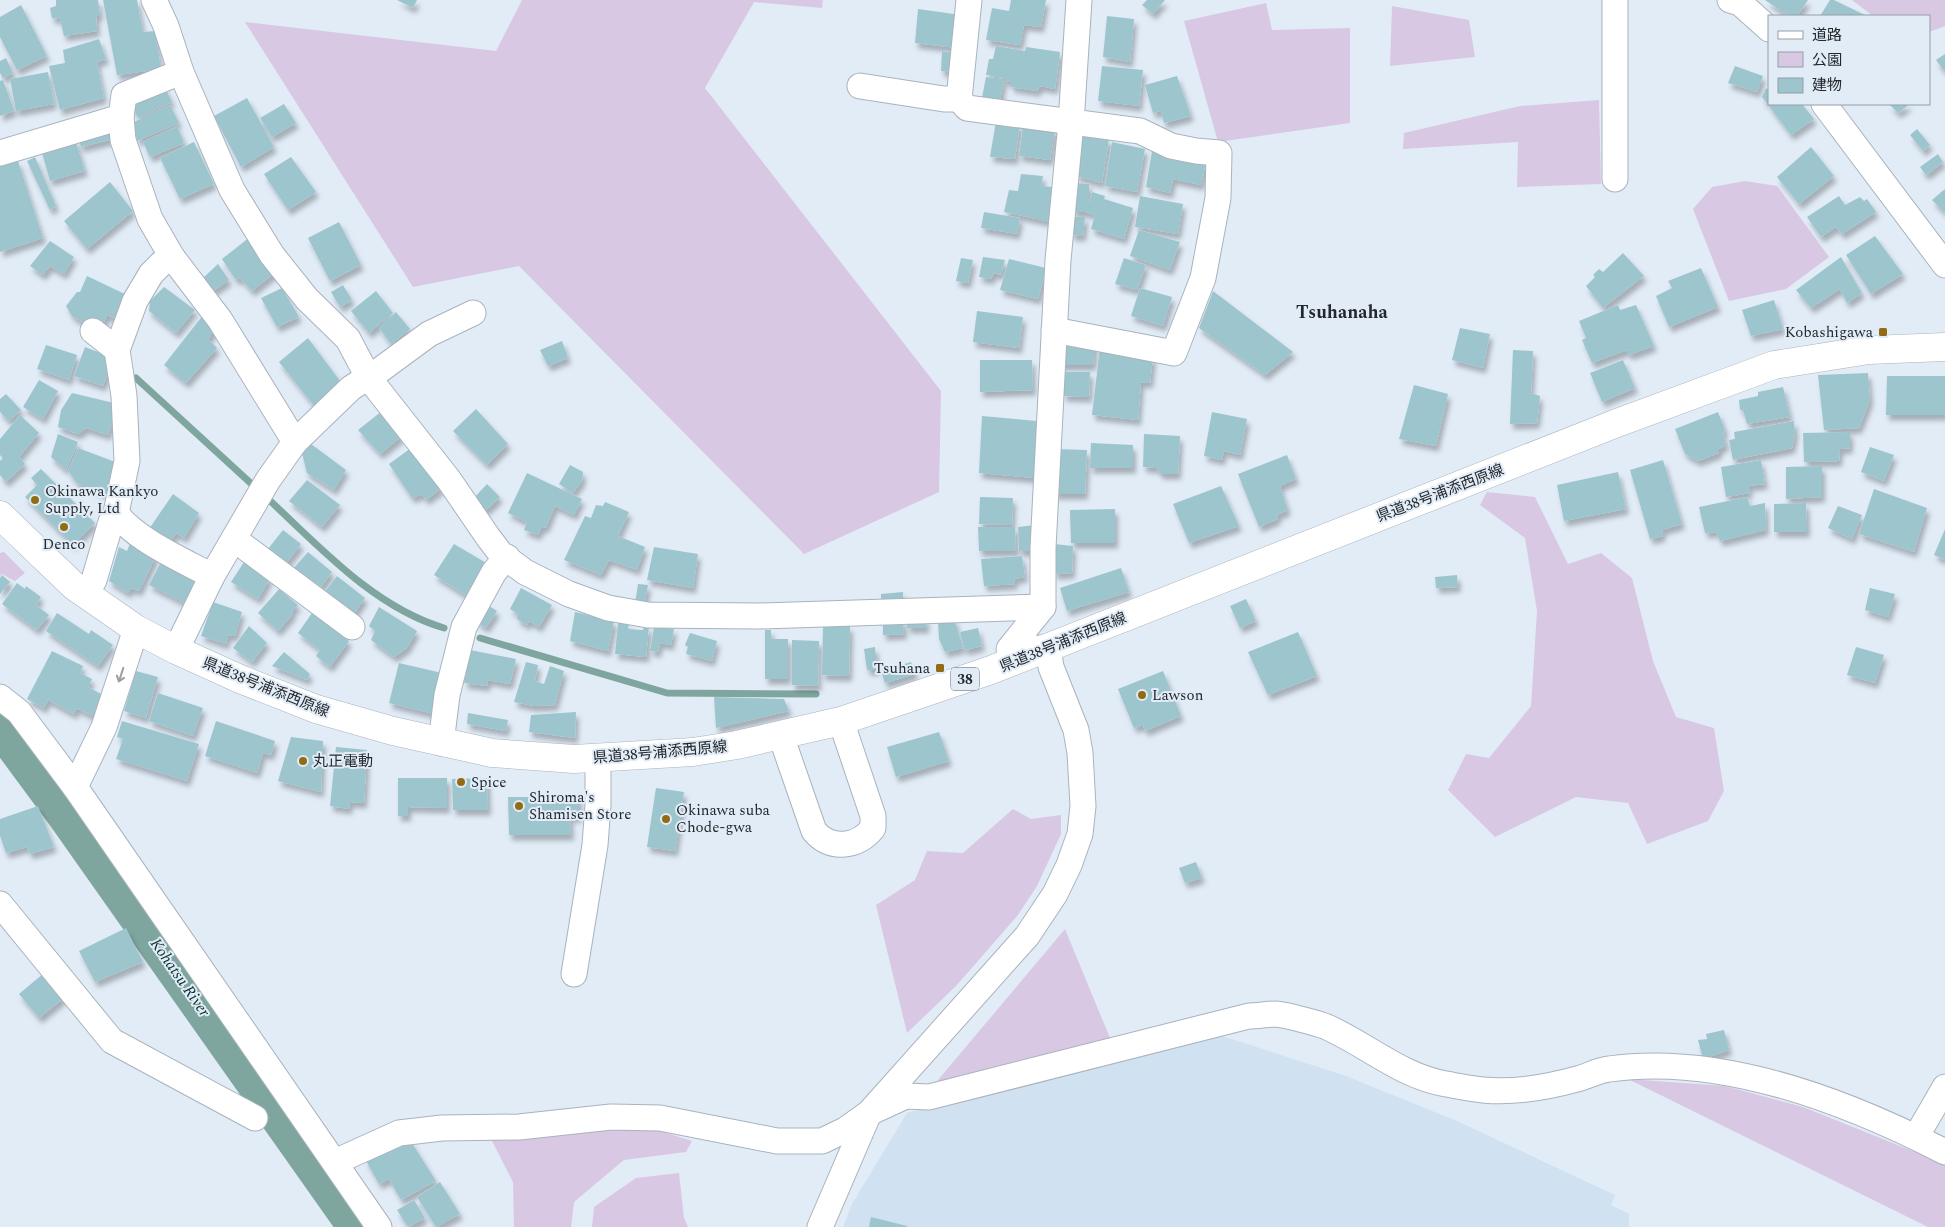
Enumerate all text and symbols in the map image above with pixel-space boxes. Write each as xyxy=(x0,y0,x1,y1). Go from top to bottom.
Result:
legend xyxy=(1768,15,1930,105)
text: 道路 xyxy=(1812,24,1842,47)
text: 公園 xyxy=(1812,49,1842,72)
text: 建物 xyxy=(1812,74,1842,97)
district label: Tsuhanaha xyxy=(1296,299,1389,326)
place label: Kobashigawa xyxy=(1785,321,1874,344)
marker: Kobashigawa xyxy=(1877,326,1889,338)
street label: 県道38号浦添西原線 xyxy=(1373,459,1507,528)
place label: Okinawa Kankyo Supply, Ltd xyxy=(45,480,158,520)
marker: Okinawa Kankyo Supply, Ltd xyxy=(29,494,41,506)
marker: Denco xyxy=(58,521,70,533)
place label: Denco xyxy=(43,533,85,556)
street label: 県道38号浦添西原線 xyxy=(996,607,1130,678)
street label: 県道38号浦添西原線 xyxy=(199,652,333,723)
place label: Tsuhana xyxy=(874,657,931,680)
marker: Tsuhana xyxy=(934,662,946,674)
one-way arrow xyxy=(115,667,125,683)
road number: 38 xyxy=(951,668,979,691)
place label: Lawson xyxy=(1152,684,1204,707)
marker: Lawson xyxy=(1136,689,1148,701)
street label: 県道38号浦添西原線 xyxy=(592,735,728,770)
place label: 丸正電動 xyxy=(313,750,373,773)
marker: 丸正電動 xyxy=(297,755,309,767)
place label: Spice xyxy=(471,771,507,794)
marker: Spice xyxy=(455,776,467,788)
place label: Shiroma's Shamisen Store xyxy=(529,786,631,826)
place label: Okinawa suba Chode-gwa xyxy=(676,799,771,839)
marker: Shiroma's Shamisen Store xyxy=(513,800,525,812)
marker: Okinawa suba Chode-gwa xyxy=(660,813,672,825)
water label: Kohatsu River xyxy=(144,933,216,1022)

